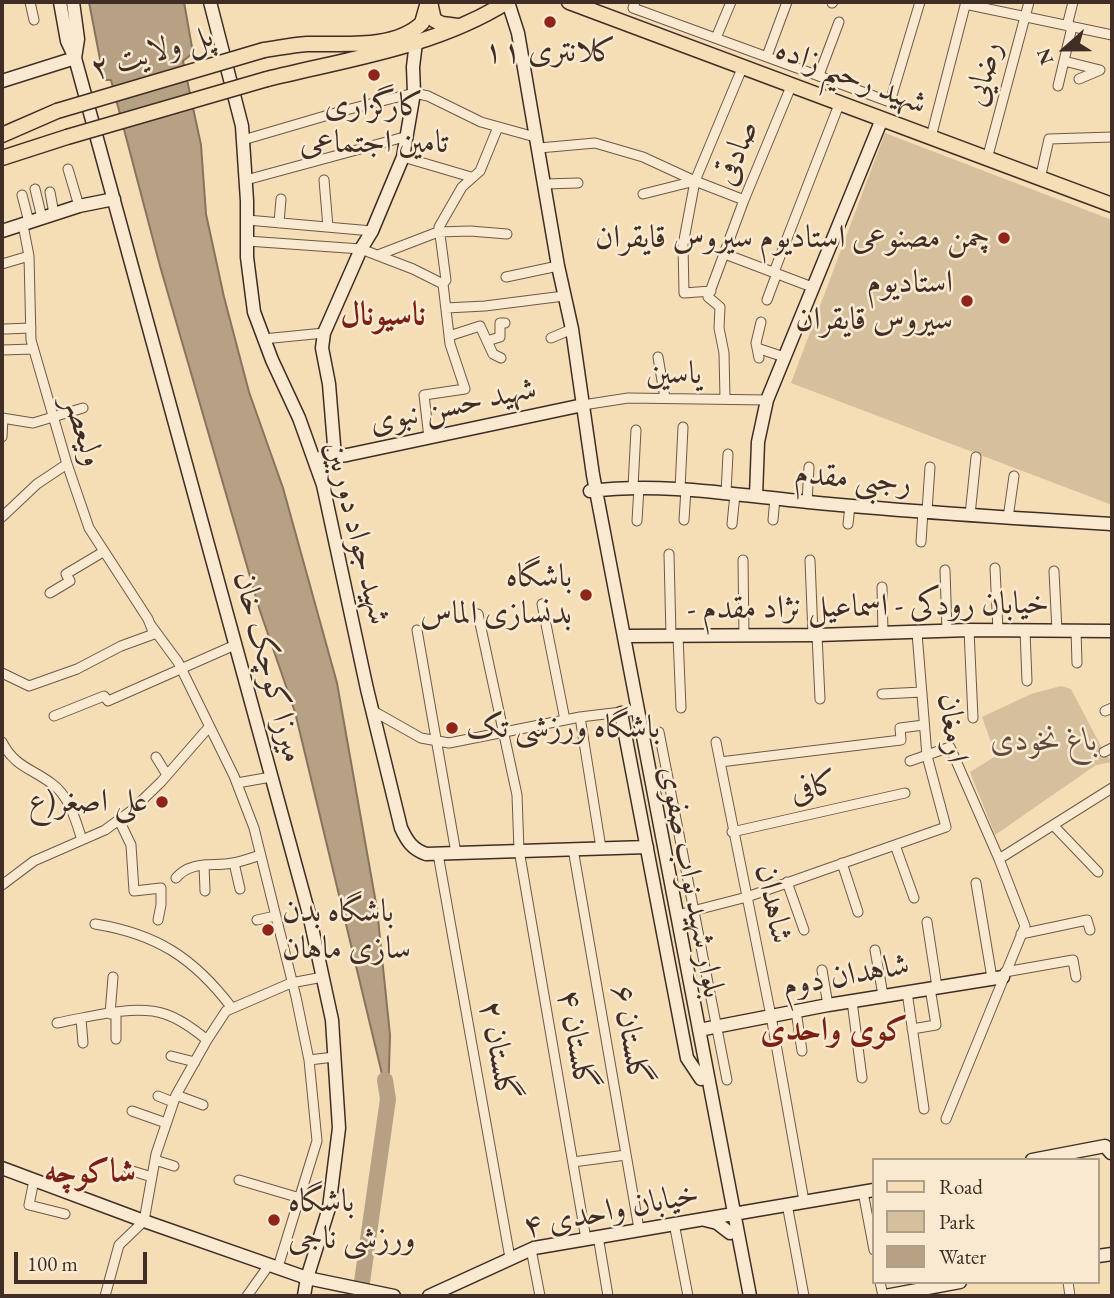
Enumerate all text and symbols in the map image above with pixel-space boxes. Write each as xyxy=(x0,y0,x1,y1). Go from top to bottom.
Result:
marker: کلانتری ۱۱ xyxy=(542,14,558,30)
north arrow xyxy=(1030,14,1100,84)
street label: پل ولایت ۲ xyxy=(86,17,218,89)
street label: شهید رحیم زاده xyxy=(770,31,932,123)
place label: کلانتری ۱۱ xyxy=(484,33,616,71)
street label: رضایی xyxy=(957,37,1011,111)
text: N xyxy=(1031,45,1059,68)
marker: کارگزاری تامین اجتماعی xyxy=(366,67,382,83)
place label: کارگزاری تامین اجتماعی xyxy=(300,87,448,162)
street label: صادقی xyxy=(707,115,767,191)
place label: چمن مصنوعی استادیوم سیروس قایقران xyxy=(595,219,990,257)
marker: چمن مصنوعی استادیوم سیروس قایقران xyxy=(996,230,1012,246)
place label: استادیوم سیروس قایقران xyxy=(795,264,953,339)
marker: استادیوم سیروس قایقران xyxy=(959,293,975,309)
district label: ناسیونال xyxy=(340,296,426,336)
street label: یاسین xyxy=(646,355,702,393)
street label: شهید حسن نبوی xyxy=(366,370,540,442)
street label: ولیعصر xyxy=(54,391,112,471)
street label: شهید جواد دوربین xyxy=(316,437,398,629)
street label: رجبی مقدم xyxy=(793,455,913,503)
place label: باشگاه بدنسازی الماس xyxy=(420,558,572,633)
street label: میرزا کوچک خان xyxy=(224,567,312,767)
street label: - خیابان رودکی - اسماعیل نژاد مقدم xyxy=(687,585,1049,629)
marker: باشگاه بدنسازی الماس xyxy=(578,587,594,603)
street label: ارمغان xyxy=(929,691,975,765)
place label: باشگاه ورزشی تک xyxy=(466,709,660,747)
marker: باشگاه ورزشی تک xyxy=(444,720,460,736)
park label: باغ نخودی xyxy=(990,722,1098,760)
street label: بلوار شهید نواب صفوی xyxy=(650,763,732,1001)
street label: کافی xyxy=(786,764,842,812)
place label: علی اصغر(ع xyxy=(29,783,148,821)
marker: علی اصغر(ع xyxy=(154,794,170,810)
street label: شاهدان xyxy=(746,861,800,947)
place label: باشگاه بدن سازی ماهان xyxy=(282,893,411,968)
marker: باشگاه بدن سازی ماهان xyxy=(260,922,276,938)
street label: شاهدان دوم xyxy=(779,946,913,1006)
street label: گلستان ۶ xyxy=(602,982,658,1088)
street label: گلستان ۴ xyxy=(548,987,604,1093)
street label: گلستان ۲ xyxy=(470,998,526,1104)
district label: کوی واحدی xyxy=(760,1011,908,1051)
district label: شاکوچه xyxy=(44,1153,136,1193)
legend xyxy=(872,1158,1100,1284)
text: Road xyxy=(939,1173,983,1200)
street label: خیابان واحدی ۴ xyxy=(520,1175,702,1247)
place label: باشگاه ورزشی ناجی xyxy=(288,1183,415,1258)
text: Park xyxy=(939,1208,975,1235)
marker: باشگاه ورزشی ناجی xyxy=(266,1212,282,1228)
scale bar xyxy=(18,1238,150,1282)
text: Water xyxy=(939,1243,986,1270)
text: 100 m xyxy=(27,1250,78,1277)

